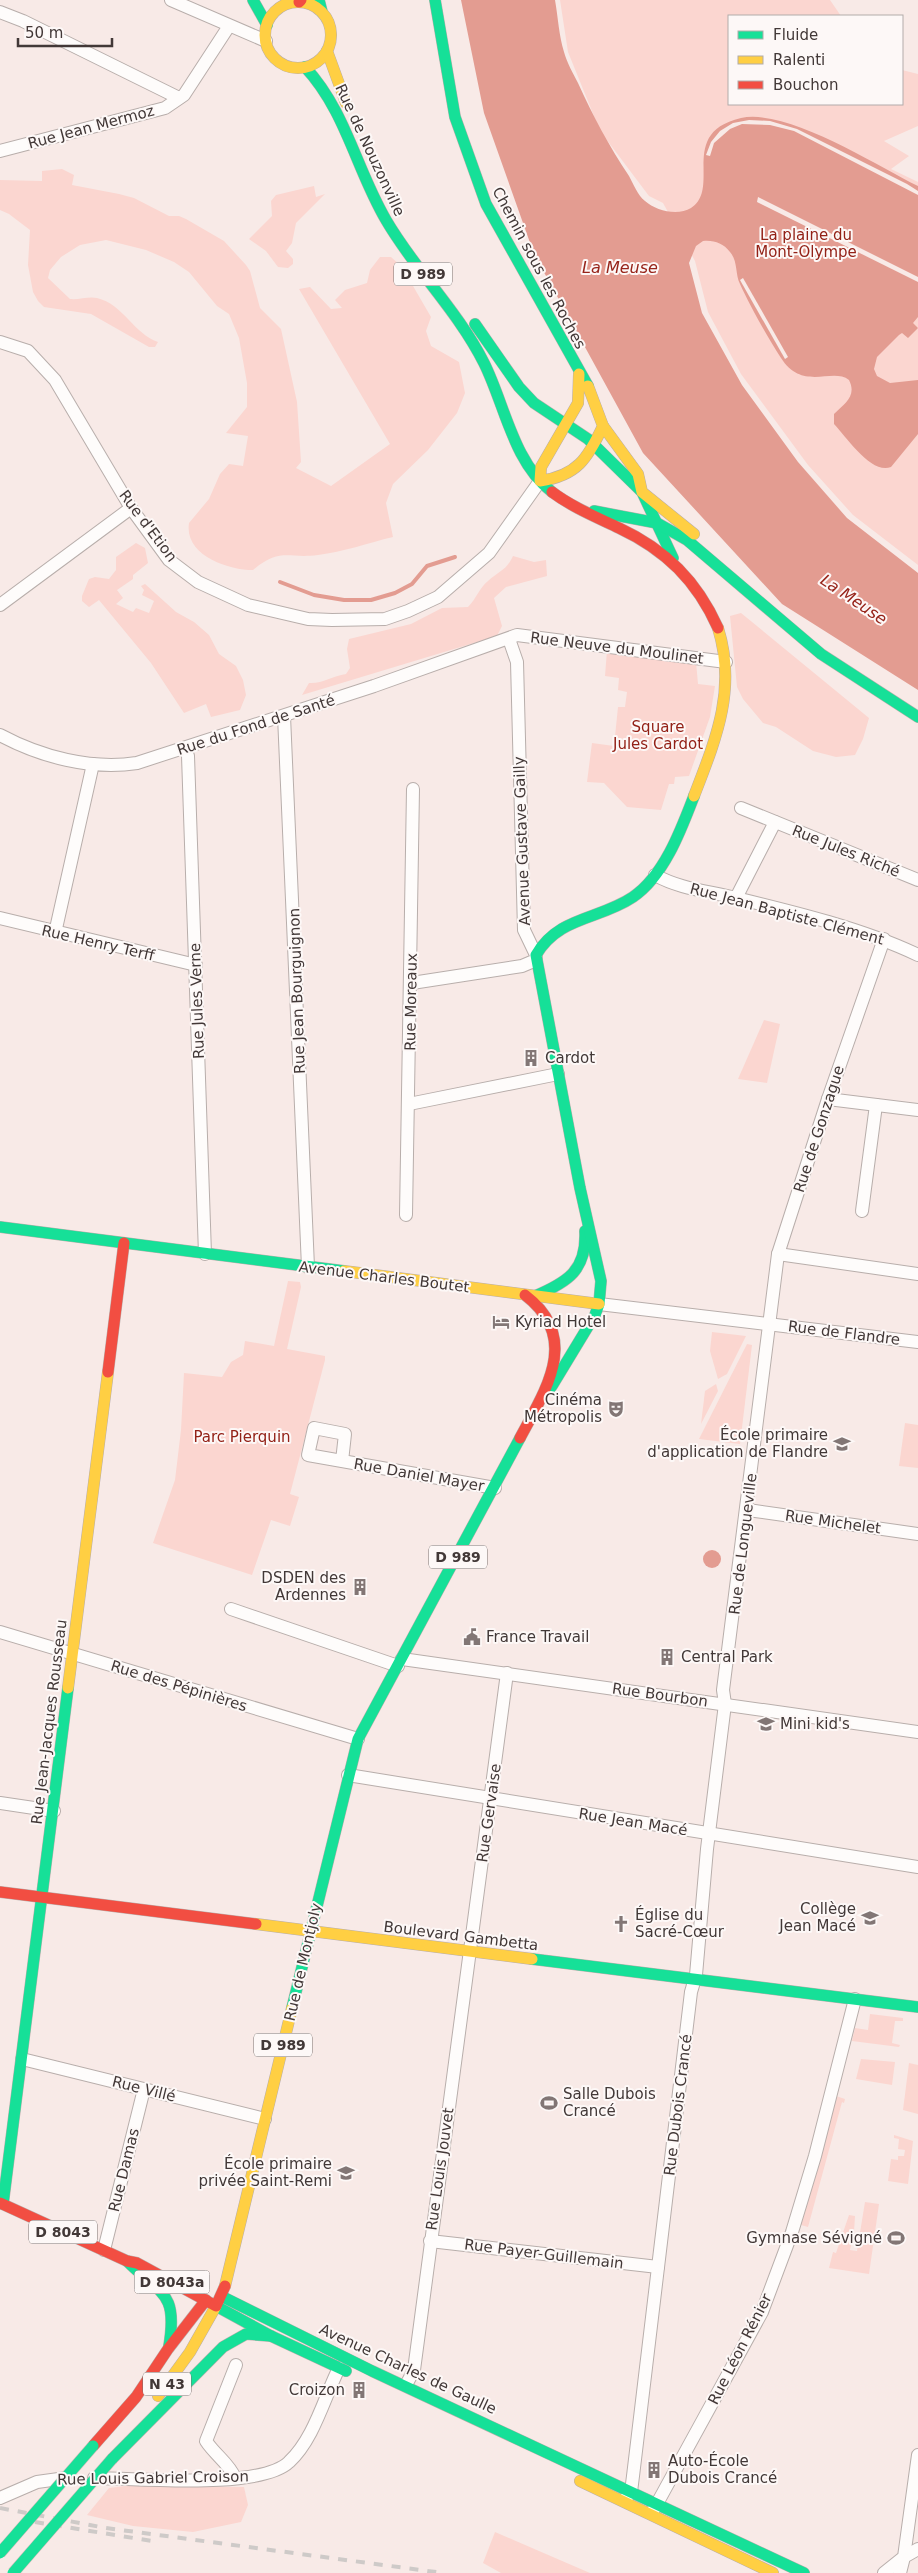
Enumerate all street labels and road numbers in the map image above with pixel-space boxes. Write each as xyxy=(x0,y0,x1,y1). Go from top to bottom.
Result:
street label: Rue de Nouzonville xyxy=(331,81,409,219)
street label: Rue Jean Mermoz xyxy=(26,101,156,153)
street label: Chemin sous les Roches xyxy=(489,184,590,352)
road number: D 989 xyxy=(394,262,452,286)
street label: Rue d'Etion xyxy=(115,487,181,565)
street label: Rue Neuve du Moulinet xyxy=(529,628,705,668)
street label: Rue du Fond de Santé xyxy=(175,691,337,759)
street label: Avenue Gustave Gailly xyxy=(510,756,534,926)
street label: Rue Jules Riché xyxy=(789,821,903,881)
street label: Rue Jean Baptiste Clément xyxy=(688,879,886,949)
street label: Rue Jean Bourguignon xyxy=(285,908,309,1074)
street label: Rue Henry Terff xyxy=(40,921,157,965)
street label: Rue Jules Verne xyxy=(186,943,208,1059)
street label: Rue Moreaux xyxy=(401,953,421,1051)
street label: Rue de Gonzague xyxy=(790,1063,848,1195)
street label: Avenue Charles Boutet xyxy=(298,1258,470,1296)
street label: Rue de Flandre xyxy=(787,1317,901,1349)
street label: Rue Daniel Mayer xyxy=(352,1455,486,1495)
street label: Rue de Longueville xyxy=(725,1472,761,1616)
street label: Rue Michelet xyxy=(784,1506,882,1538)
road number: D 989 xyxy=(429,1545,487,1568)
street label: Rue Jean-Jacques Rousseau xyxy=(27,1618,71,1826)
street label: Rue des Pépinières xyxy=(109,1657,250,1715)
street label: Rue Bourbon xyxy=(611,1679,709,1711)
street label: Rue Gervaise xyxy=(473,1762,505,1864)
street label: Rue Jean Macé xyxy=(577,1805,689,1839)
street label: Rue de Montjoly xyxy=(281,1901,325,2023)
street label: Boulevard Gambetta xyxy=(383,1918,539,1954)
street label: Rue Dubois Crancé xyxy=(660,2033,696,2177)
road number: D 989 xyxy=(254,2034,312,2056)
street label: Rue Villé xyxy=(110,2072,178,2106)
street label: Rue Louis Jouvet xyxy=(422,2106,458,2232)
street label: Rue Damas xyxy=(105,2126,143,2214)
road number: D 8043 xyxy=(29,2220,97,2244)
street label: Rue Payer-Guillemain xyxy=(463,2235,625,2273)
road number: D 8043a xyxy=(134,2270,210,2294)
street label: Rue Léon Rénier xyxy=(704,2290,776,2407)
street label: Avenue Charles de Gaulle xyxy=(317,2320,499,2418)
road number: N 43 xyxy=(143,2372,191,2396)
street label: Rue Louis Gabriel Croison xyxy=(57,2467,249,2489)

